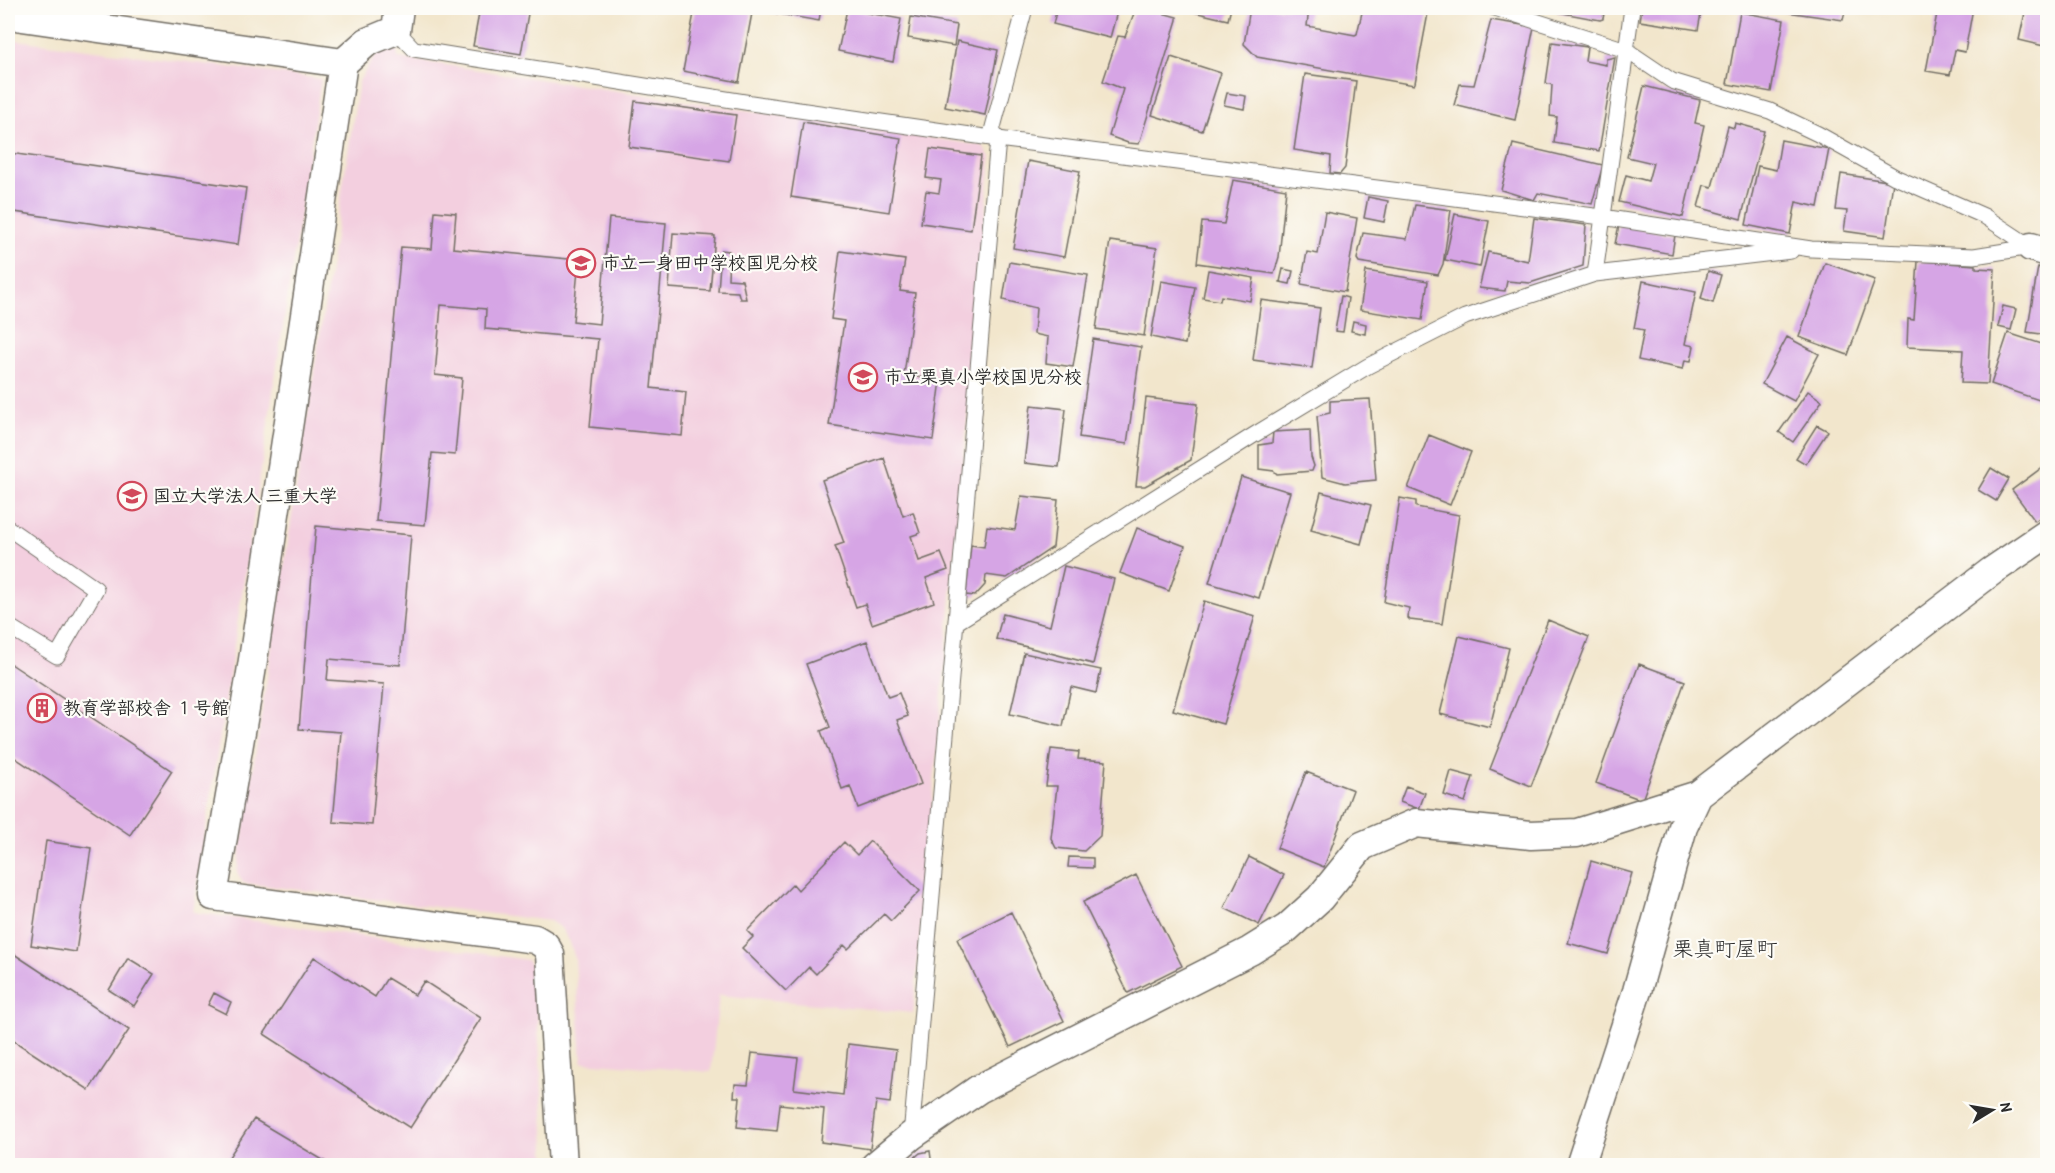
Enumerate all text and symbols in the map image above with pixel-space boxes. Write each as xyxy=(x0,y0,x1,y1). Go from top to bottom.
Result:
school or university icon: 市立一身田中学校国児分校 xyxy=(565,247,597,279)
place label: 市立一身田中学校国児分校 xyxy=(602,250,818,275)
school or university icon: 市立栗真小学校国児分校 xyxy=(847,361,879,393)
place label: 市立栗真小学校国児分校 xyxy=(884,364,1082,389)
school or university icon: 国立大学法人 三重大学 xyxy=(116,480,148,512)
place label: 国立大学法人 三重大学 xyxy=(153,483,337,508)
building icon: 教育学部校舎 １号館 xyxy=(26,692,58,724)
place label: 教育学部校舎 １号館 xyxy=(63,695,229,720)
district label: 栗真町屋町 xyxy=(1673,934,1778,963)
north arrow xyxy=(1962,1080,2022,1140)
text: N xyxy=(1995,1101,2018,1114)

